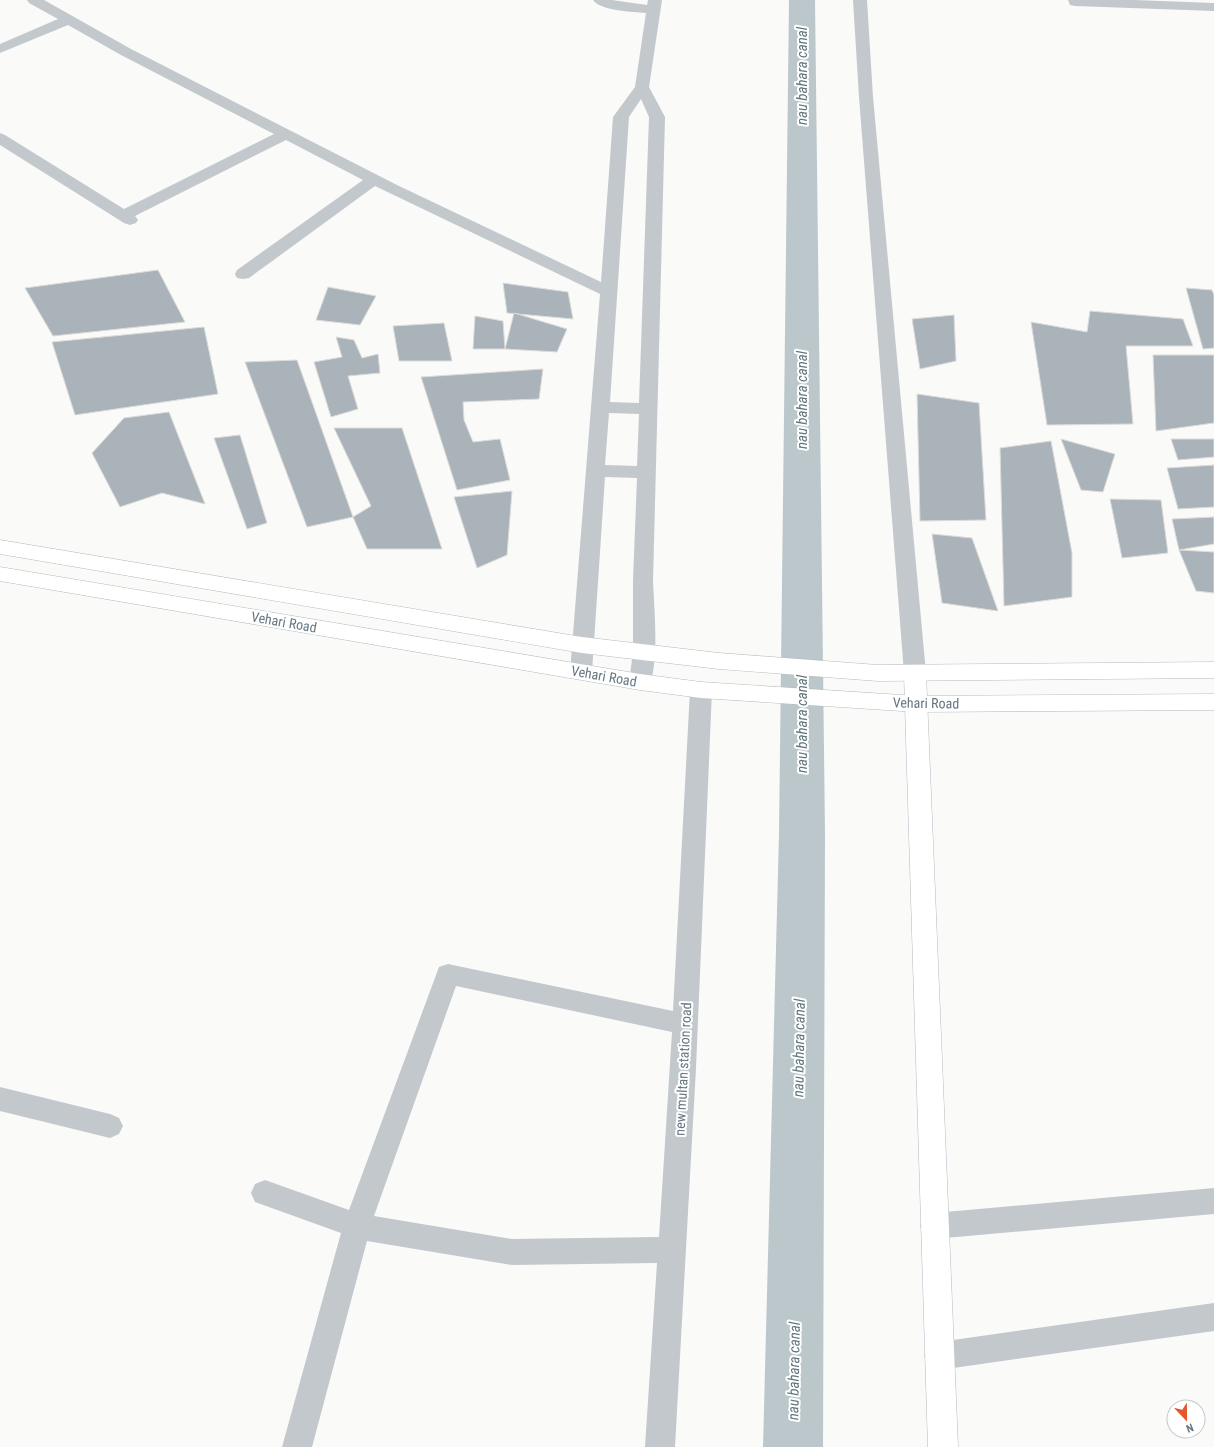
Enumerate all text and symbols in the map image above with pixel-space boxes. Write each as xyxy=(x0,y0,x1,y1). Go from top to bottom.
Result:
water label: nau bahara canal xyxy=(793,26,811,125)
water label: nau bahara canal xyxy=(793,350,811,449)
street label: Vehari Road xyxy=(250,608,318,636)
street label: Vehari Road xyxy=(570,662,638,690)
water label: nau bahara canal xyxy=(793,674,811,773)
street label: Vehari Road xyxy=(893,694,959,712)
water label: nau bahara canal xyxy=(789,998,809,1097)
street label: new multan station road xyxy=(672,1002,694,1136)
water label: nau bahara canal xyxy=(784,1321,804,1420)
north arrow xyxy=(1166,1399,1206,1439)
text: N xyxy=(1184,1421,1195,1435)

